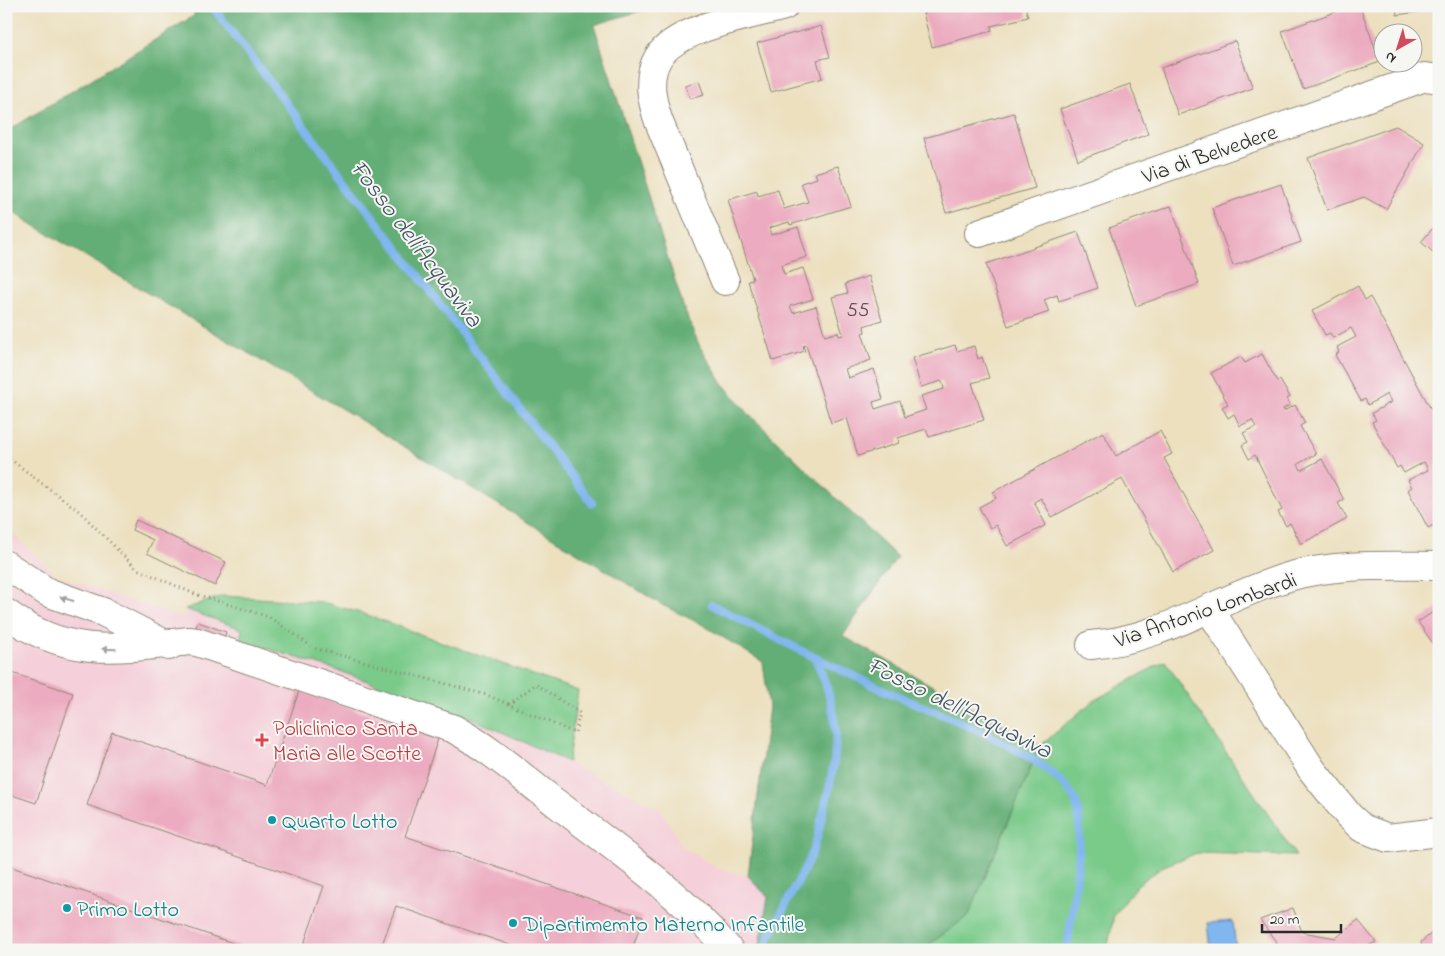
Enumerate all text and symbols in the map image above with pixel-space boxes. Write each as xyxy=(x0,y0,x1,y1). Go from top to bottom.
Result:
north arrow xyxy=(1372,22,1422,72)
text: N xyxy=(1380,46,1401,68)
street label: Via di Belvedere xyxy=(1137,118,1282,194)
water label: Fosso dell'Acquaviva xyxy=(340,154,490,336)
house number: 55 xyxy=(847,297,869,326)
street label: Via Antonio Lombardi xyxy=(1109,566,1302,658)
one-way arrow xyxy=(60,595,75,602)
one-way arrow xyxy=(101,645,117,653)
water label: Fosso dell'Acquaviva xyxy=(861,649,1058,770)
place label: Policlinico Santa Maria alle Scotte xyxy=(273,714,421,771)
marker: Policlinico Santa Maria alle Scotte xyxy=(255,733,269,747)
place label: Quarto Lotto xyxy=(282,807,398,839)
marker: Quarto Lotto xyxy=(266,814,278,826)
place label: Primo Lotto xyxy=(77,895,179,927)
scale bar xyxy=(1262,901,1341,933)
marker: Primo Lotto xyxy=(61,902,73,914)
text: 20 m xyxy=(1270,909,1300,931)
place label: Dipartimemto Materno Infantile xyxy=(522,910,805,942)
marker: Dipartimemto Materno Infantile xyxy=(507,917,519,929)

